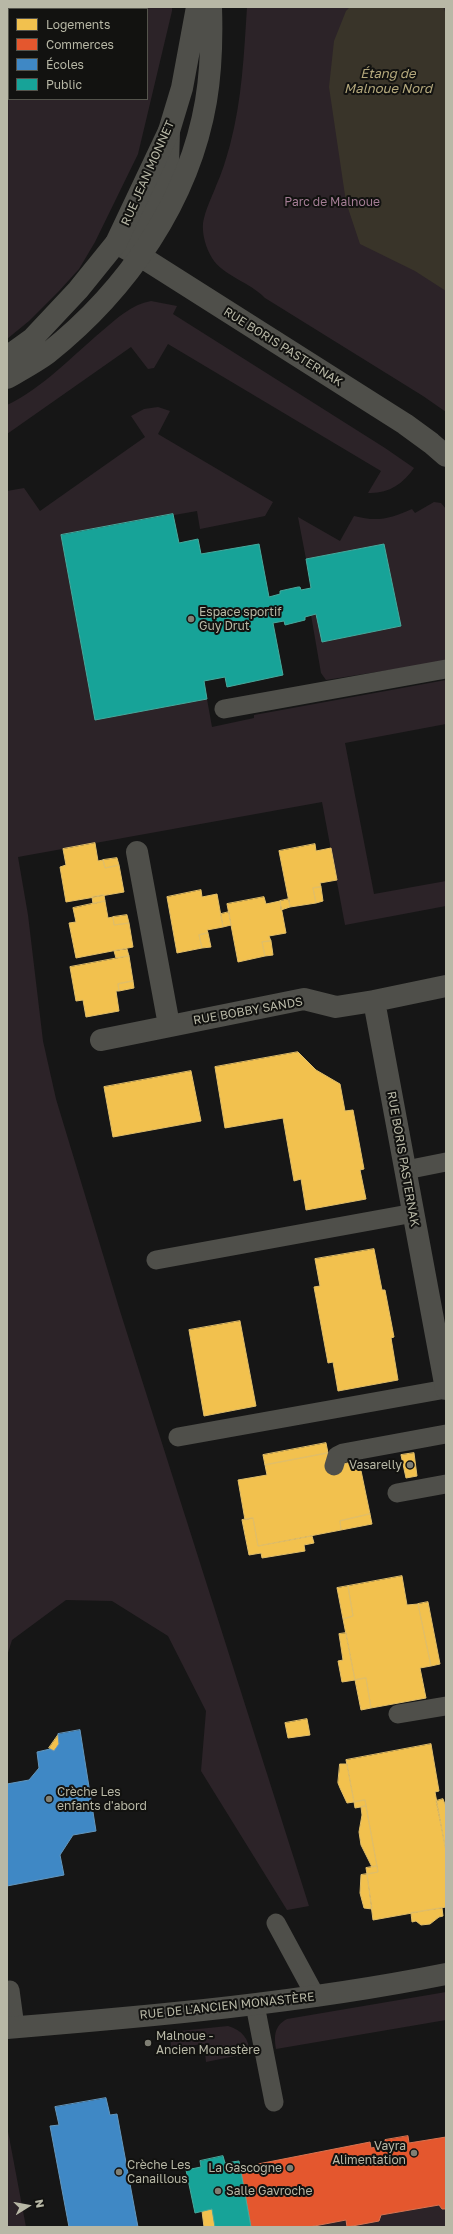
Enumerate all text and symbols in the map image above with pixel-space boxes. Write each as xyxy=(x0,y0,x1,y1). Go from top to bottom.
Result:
legend xyxy=(8,8,148,100)
text: Logements xyxy=(46,17,110,32)
text: Commerces xyxy=(46,37,114,52)
text: Écoles xyxy=(46,57,84,72)
water label: Étang de Malnoue Nord xyxy=(344,66,432,97)
text: Public xyxy=(46,77,82,92)
street label: RUE JEAN MONNET xyxy=(118,118,178,228)
park label: Parc de Malnoue xyxy=(284,195,380,209)
street label: RUE BORIS PASTERNAK xyxy=(221,305,345,389)
place label: Espace sportif Guy Drut xyxy=(199,605,282,633)
marker: Espace sportif Guy Drut xyxy=(186,614,196,624)
street label: RUE BOBBY SANDS xyxy=(192,994,304,1028)
street label: RUE BORIS PASTERNAK xyxy=(384,1090,422,1228)
place label: Vasarelly xyxy=(349,1458,402,1472)
marker: Vasarelly xyxy=(405,1460,415,1470)
place label: Crèche Les enfants d'abord xyxy=(57,1785,147,1813)
marker: Crèche Les enfants d'abord xyxy=(44,1794,54,1804)
street label: RUE DE L'ANCIEN MONASTÈRE xyxy=(139,1990,315,2022)
place label: Malnoue - Ancien Monastère xyxy=(156,2029,260,2057)
marker: Malnoue - Ancien Monastère xyxy=(143,2038,153,2048)
place label: Vayra Alimentation xyxy=(332,2139,406,2167)
marker: Vayra Alimentation xyxy=(409,2148,419,2158)
place label: Crèche Les Canaillous xyxy=(127,2158,191,2186)
place label: La Gascogne xyxy=(208,2161,282,2175)
marker: La Gascogne xyxy=(285,2163,295,2173)
marker: Crèche Les Canaillous xyxy=(114,2167,124,2177)
place label: Salle Gavroche xyxy=(226,2184,312,2198)
north arrow xyxy=(8,2186,48,2226)
marker: Salle Gavroche xyxy=(213,2186,223,2196)
text: N xyxy=(33,2198,47,2209)

